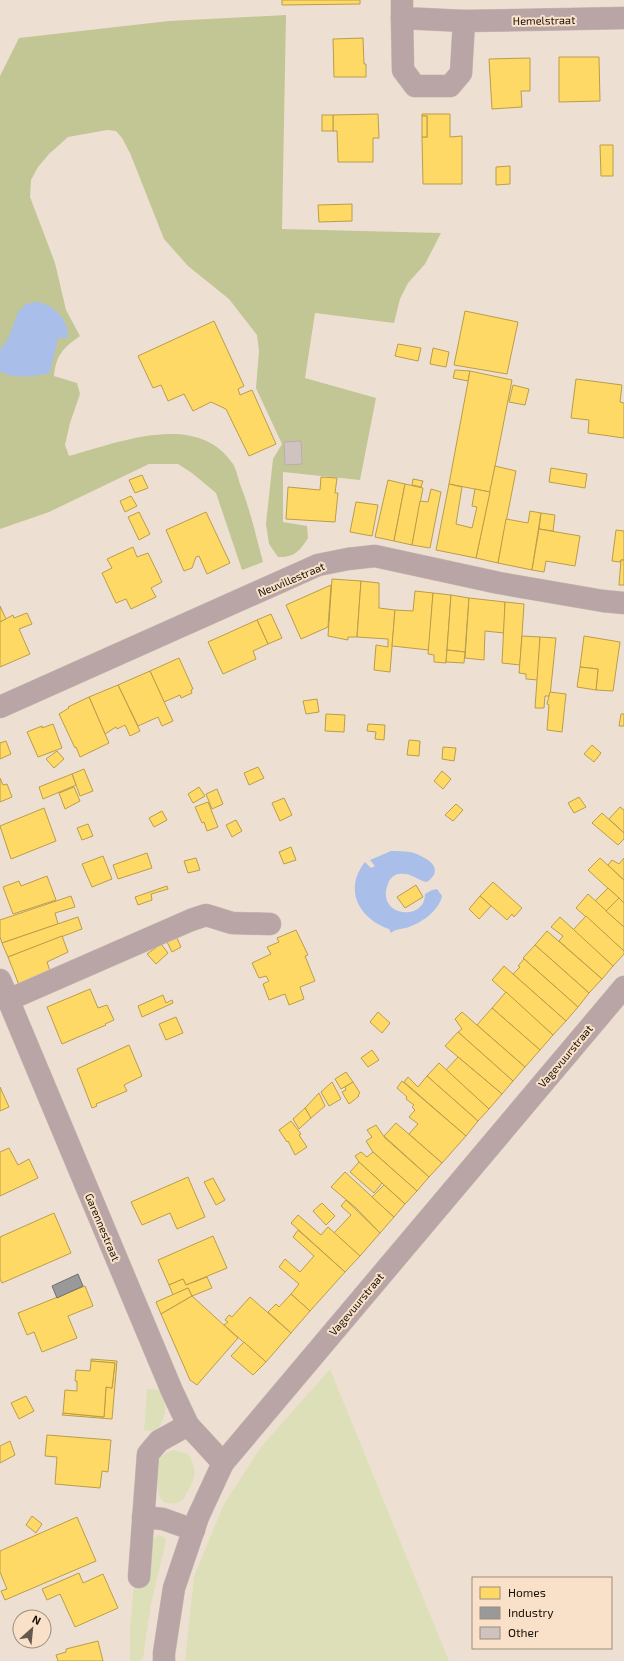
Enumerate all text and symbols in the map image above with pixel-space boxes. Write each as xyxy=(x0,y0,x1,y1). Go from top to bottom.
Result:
street label: Hemelstraat xyxy=(513,13,575,27)
street label: Neuvillestraat xyxy=(256,559,326,599)
street label: Vagevuurstraat xyxy=(535,1022,595,1090)
street label: Garennestraat xyxy=(83,1191,123,1263)
street label: Vagevuurstraat xyxy=(326,1270,386,1338)
legend xyxy=(472,1577,612,1649)
text: Homes xyxy=(508,1585,546,1599)
text: Industry xyxy=(508,1605,554,1619)
north arrow xyxy=(12,1609,52,1649)
text: N xyxy=(30,1612,43,1627)
text: Other xyxy=(508,1625,539,1639)

